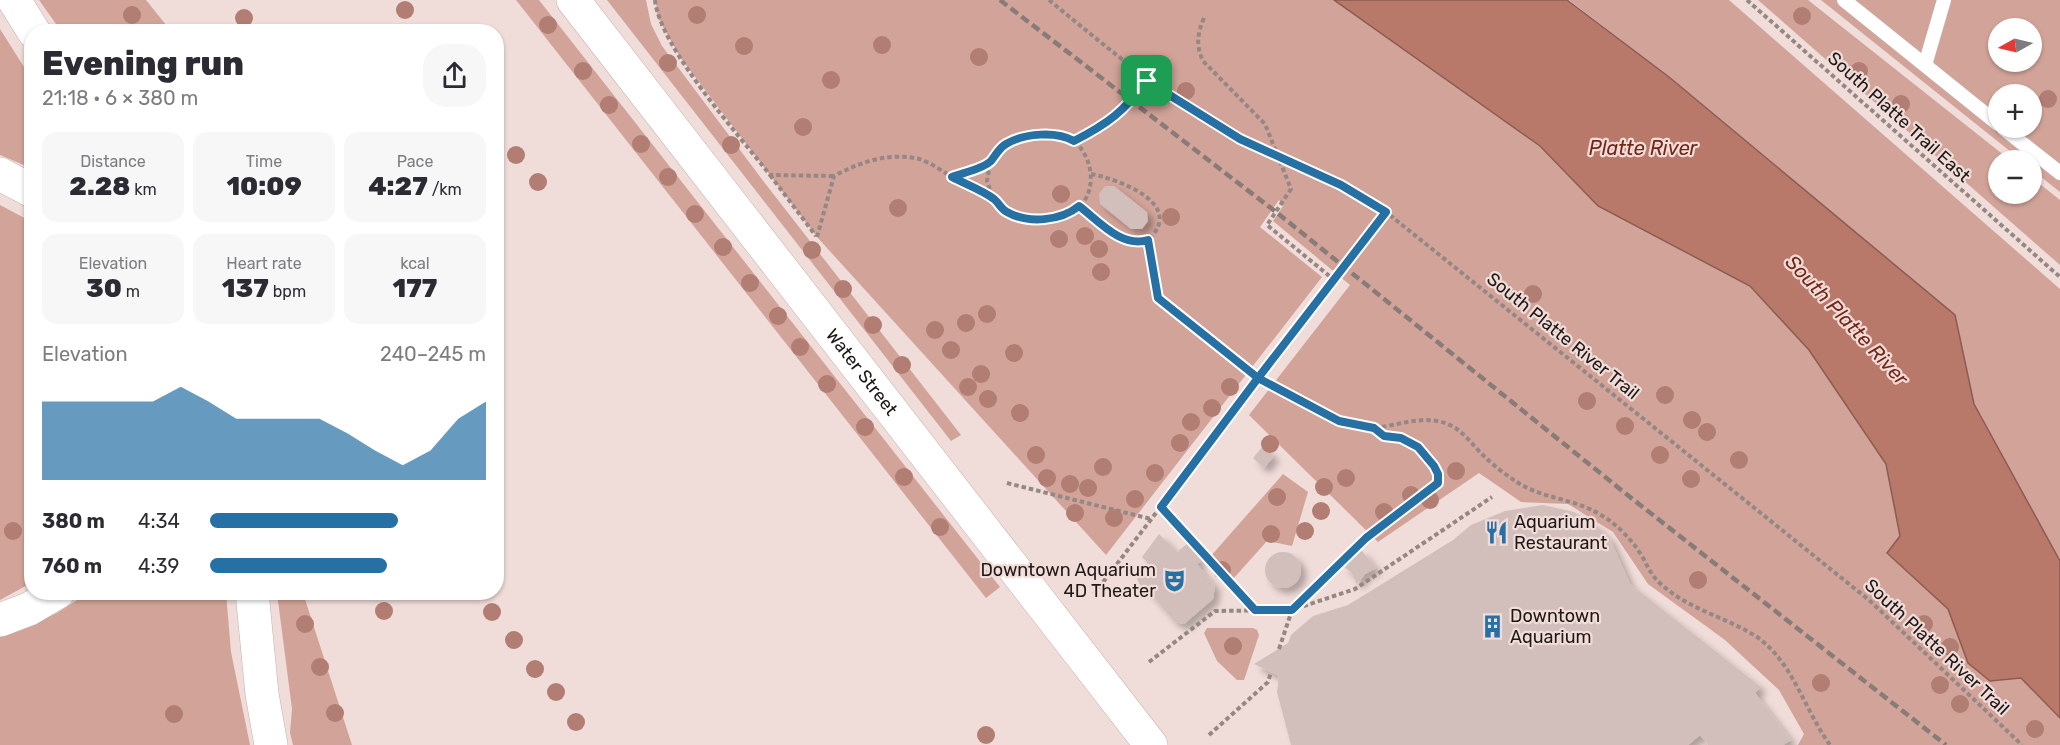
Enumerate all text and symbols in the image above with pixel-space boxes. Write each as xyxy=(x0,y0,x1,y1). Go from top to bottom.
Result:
north arrow xyxy=(1988,18,2042,72)
map controls xyxy=(1988,18,2042,204)
text: Evening run xyxy=(42,44,244,83)
button: share xyxy=(423,44,486,107)
street label: South Platte Trail East xyxy=(1823,47,1975,187)
pin xyxy=(1121,55,1172,106)
icon: arrive xyxy=(1130,64,1163,97)
button: + xyxy=(1988,84,2042,138)
text: 21:18 · 6 × 380 m xyxy=(42,86,198,110)
water label: Platte River xyxy=(1589,136,1699,160)
button: − xyxy=(1988,150,2042,204)
text: Distance xyxy=(80,152,146,171)
text: Time xyxy=(246,152,282,171)
text: Pace xyxy=(397,152,433,171)
text: 2.28 xyxy=(69,171,130,202)
text: 10:09 xyxy=(226,171,302,202)
text: 4:27 xyxy=(368,171,428,202)
text: km xyxy=(130,180,157,199)
text: /km xyxy=(428,180,462,199)
water label: South Platte River xyxy=(1781,250,1914,391)
text: Elevation xyxy=(79,254,147,273)
text: Heart rate xyxy=(226,254,302,273)
text: kcal xyxy=(400,254,430,273)
street label: South Platte River Trail xyxy=(1482,268,1644,404)
text: 30 xyxy=(86,273,122,304)
text: 137 xyxy=(222,273,269,304)
text: 177 xyxy=(393,273,437,304)
text: m xyxy=(122,282,140,301)
text: bpm xyxy=(269,282,306,301)
street label: Water Street xyxy=(821,324,902,420)
text: Elevation xyxy=(42,342,128,366)
text: 240–245 m xyxy=(380,342,486,366)
text: 380 m xyxy=(42,509,105,533)
text: 4:34 xyxy=(138,509,180,533)
place label: Aquarium Restaurant xyxy=(1514,511,1607,554)
restaurant icon: Aquarium Restaurant xyxy=(1483,519,1509,545)
text: 760 m xyxy=(42,554,102,578)
text: 4:39 xyxy=(138,554,179,578)
place label: Downtown Aquarium 4D Theater xyxy=(980,559,1156,602)
theatre icon: Downtown Aquarium 4D Theater xyxy=(1161,567,1187,593)
street label: South Platte River Trail xyxy=(1860,574,2014,720)
place label: Downtown Aquarium xyxy=(1510,605,1600,648)
building icon: Downtown Aquarium xyxy=(1479,613,1505,639)

